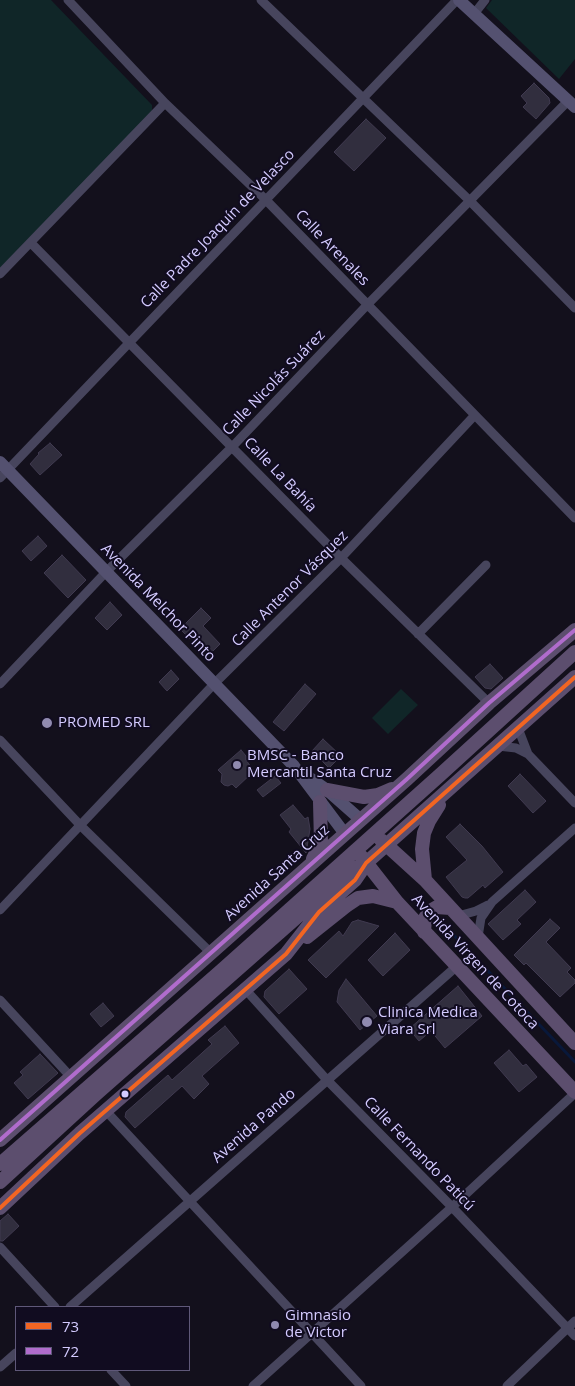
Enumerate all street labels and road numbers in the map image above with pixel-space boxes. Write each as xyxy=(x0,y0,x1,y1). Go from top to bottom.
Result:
street label: Calle Padre Joaquín de Velasco xyxy=(137,146,299,312)
street label: Calle Arenales xyxy=(291,206,373,290)
street label: Calle Nicolás Suárez xyxy=(219,327,329,439)
street label: Calle La Bahía xyxy=(240,434,320,516)
street label: Calle Antenor Vásquez xyxy=(228,527,352,651)
street label: Avenida Melchor Pinto xyxy=(97,540,219,666)
street label: Avenida Santa Cruz xyxy=(221,821,333,925)
street label: Avenida Virgen de Cotoca xyxy=(408,891,542,1033)
street label: Avenida Pando xyxy=(209,1085,299,1167)
street label: Calle Fernando Paticú xyxy=(360,1093,478,1215)

